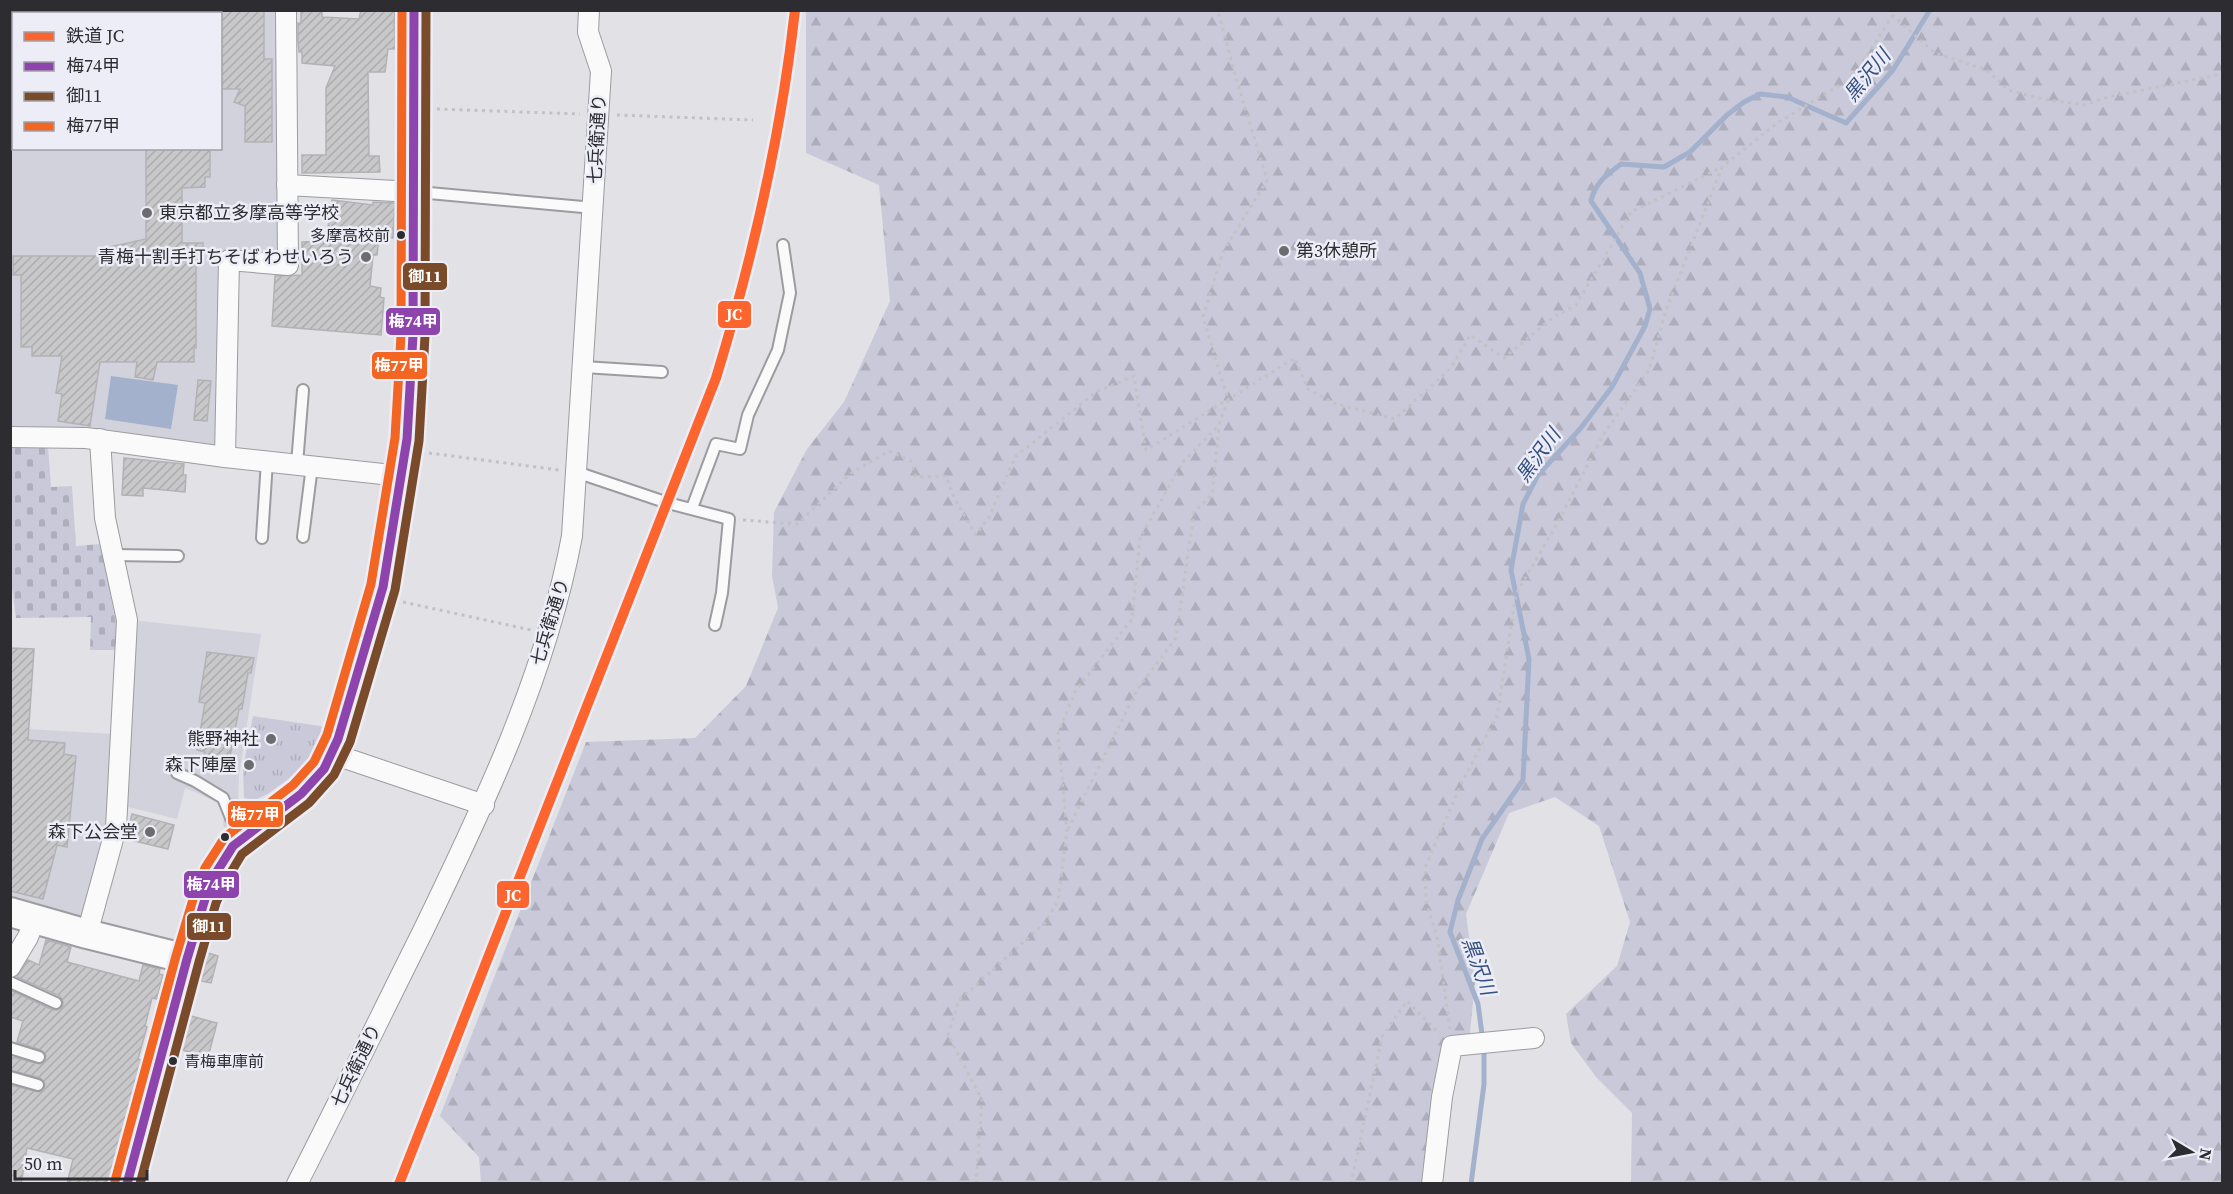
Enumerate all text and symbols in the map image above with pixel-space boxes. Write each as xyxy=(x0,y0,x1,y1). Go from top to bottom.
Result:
legend xyxy=(12,12,222,150)
text: 鉄道 JC xyxy=(66,23,124,48)
water label: 黒沢川 xyxy=(1837,41,1898,107)
text: 梅74甲 xyxy=(66,53,120,78)
text: 御11 xyxy=(66,83,102,108)
street label: 七兵衛通り xyxy=(582,93,611,185)
text: 梅77甲 xyxy=(66,113,120,138)
place label: 東京都立多摩高等学校 xyxy=(159,200,339,225)
marker: 東京都立多摩高等学校 xyxy=(140,206,154,220)
place label: 多摩高校前 xyxy=(310,224,390,246)
marker: 多摩高校前 xyxy=(395,229,407,241)
place label: 第3休憩所 xyxy=(1296,238,1377,263)
place label: 青梅十割手打ちそば わせいろう xyxy=(98,244,354,269)
marker: 第3休憩所 xyxy=(1277,244,1291,258)
marker: 青梅十割手打ちそば わせいろう xyxy=(359,250,373,264)
line badge: 御11 xyxy=(402,262,448,291)
text: 御11 xyxy=(408,265,442,287)
line badge: JC xyxy=(717,300,752,329)
text: JC xyxy=(725,303,742,325)
line badge: 梅74甲 xyxy=(385,307,441,336)
text: 梅74甲 xyxy=(388,310,438,332)
line badge: 梅77甲 xyxy=(371,351,428,380)
text: 梅77甲 xyxy=(374,354,424,376)
water label: 黒沢川 xyxy=(1509,421,1568,487)
street label: 七兵衛通り xyxy=(524,575,575,669)
place label: 熊野神社 xyxy=(187,726,259,751)
marker: 熊野神社 xyxy=(264,732,278,746)
place label: 森下陣屋 xyxy=(165,752,237,777)
marker: 森下陣屋 xyxy=(242,758,256,772)
line badge: 梅77甲 xyxy=(227,800,284,828)
text: 梅77甲 xyxy=(230,803,280,825)
place label: 森下公会堂 xyxy=(48,819,138,844)
marker: 森下公会堂 xyxy=(143,825,157,839)
unlabelled marker xyxy=(219,831,231,843)
line badge: 梅74甲 xyxy=(183,870,240,899)
text: 梅74甲 xyxy=(186,873,236,895)
line badge: JC xyxy=(496,880,530,909)
text: JC xyxy=(504,884,521,906)
line badge: 御11 xyxy=(186,912,232,941)
text: 御11 xyxy=(192,915,226,937)
water label: 黒沢川 xyxy=(1456,933,1503,1001)
street label: 七兵衛通り xyxy=(325,1020,387,1112)
place label: 青梅車庫前 xyxy=(184,1050,264,1072)
marker: 青梅車庫前 xyxy=(167,1055,179,1067)
north arrow xyxy=(2161,1122,2221,1182)
scale bar xyxy=(15,1143,147,1181)
text: N xyxy=(2194,1147,2218,1163)
text: 50 m xyxy=(24,1151,62,1176)

